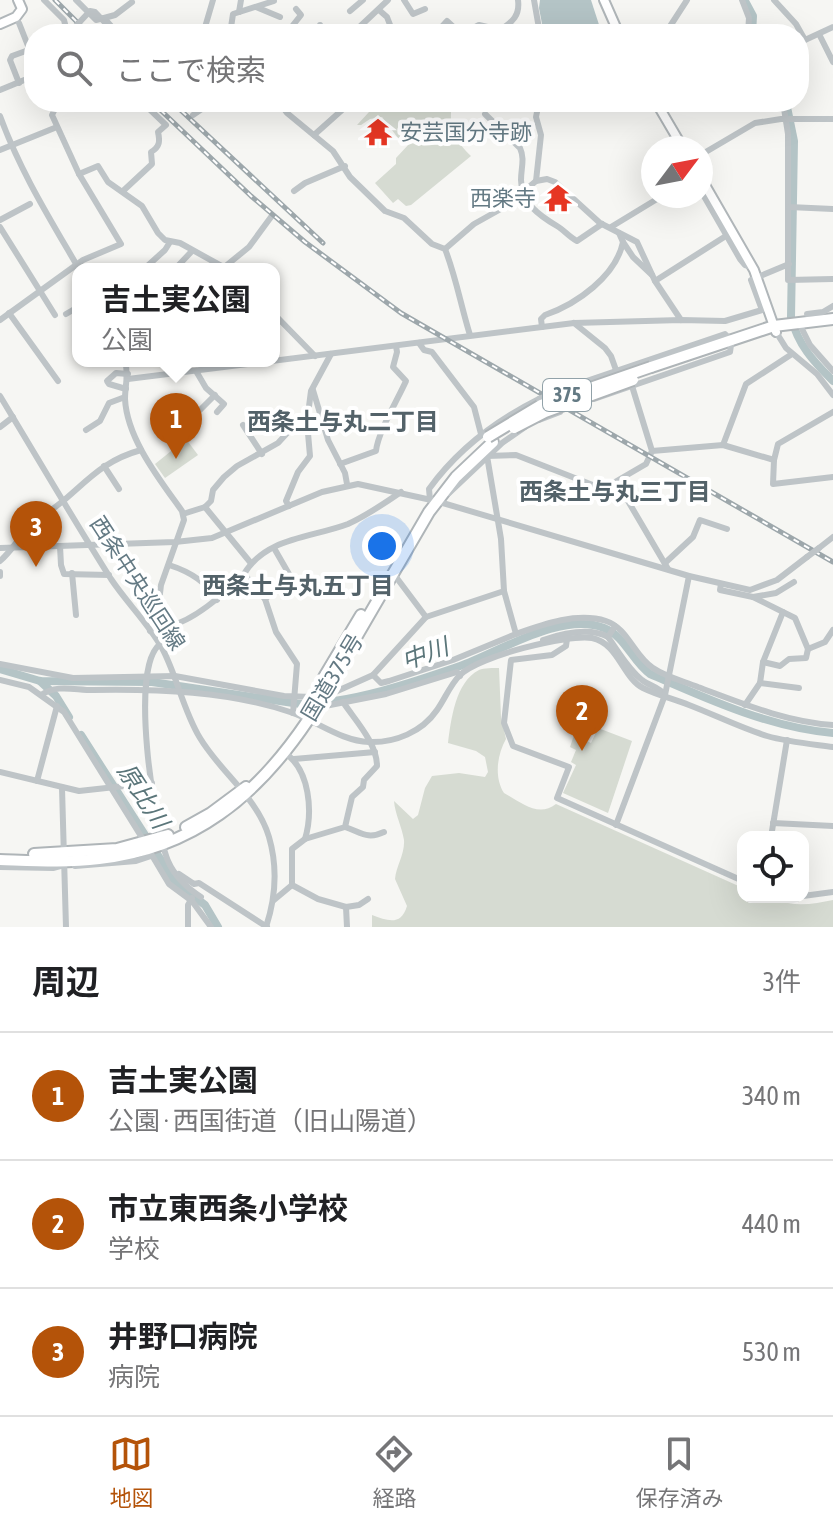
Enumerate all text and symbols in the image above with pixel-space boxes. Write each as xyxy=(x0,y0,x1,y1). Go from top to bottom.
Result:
search box xyxy=(24,24,809,112)
icon: search xyxy=(52,46,96,90)
text: ここで検索 xyxy=(116,53,266,87)
temple icon: 安芸国分寺跡 xyxy=(363,117,393,147)
place label: 安芸国分寺跡 xyxy=(400,119,532,145)
north arrow xyxy=(641,136,713,208)
temple icon: 西楽寺 xyxy=(543,183,573,213)
place label: 西楽寺 xyxy=(470,185,536,211)
popup xyxy=(72,263,280,367)
text: 吉土実公園 xyxy=(101,282,251,316)
text: 公園 xyxy=(101,325,153,355)
road number: 375 xyxy=(543,379,591,411)
pin: 1 xyxy=(150,393,202,459)
district label: 西条土与丸二丁目 xyxy=(247,408,439,435)
district label: 西条土与丸三丁目 xyxy=(519,478,711,505)
pin: 3 xyxy=(10,501,62,567)
street label: 西条中央巡回線 xyxy=(85,511,191,655)
your location xyxy=(362,526,402,566)
district label: 西条土与丸五丁目 xyxy=(202,572,394,599)
street label: 国道375号 xyxy=(296,629,368,725)
water label: 中川 xyxy=(398,632,455,674)
pin: 2 xyxy=(556,685,608,751)
water label: 原比川 xyxy=(112,758,176,836)
map controls xyxy=(737,831,809,903)
button: locate xyxy=(737,831,809,903)
text: 周辺 xyxy=(32,962,100,1001)
text: 3件 xyxy=(763,967,801,997)
text: 吉土実公園 xyxy=(108,1063,258,1097)
text: 1 xyxy=(52,1081,64,1111)
text: 340 m xyxy=(742,1081,801,1111)
text: 公園 · 西国街道（旧山陽道） xyxy=(108,1106,433,1136)
text: 市立東西条小学校 xyxy=(108,1191,348,1225)
text: 2 xyxy=(52,1209,64,1239)
text: 440 m xyxy=(742,1209,801,1239)
text: 学校 xyxy=(108,1234,160,1264)
text: 井野口病院 xyxy=(108,1319,258,1353)
text: 3 xyxy=(52,1337,64,1367)
text: 530 m xyxy=(742,1337,801,1367)
text: 病院 xyxy=(108,1362,160,1392)
tab: 地図 xyxy=(109,1432,154,1512)
tab: 経路 xyxy=(372,1432,417,1512)
tab: 保存済み xyxy=(635,1432,724,1512)

